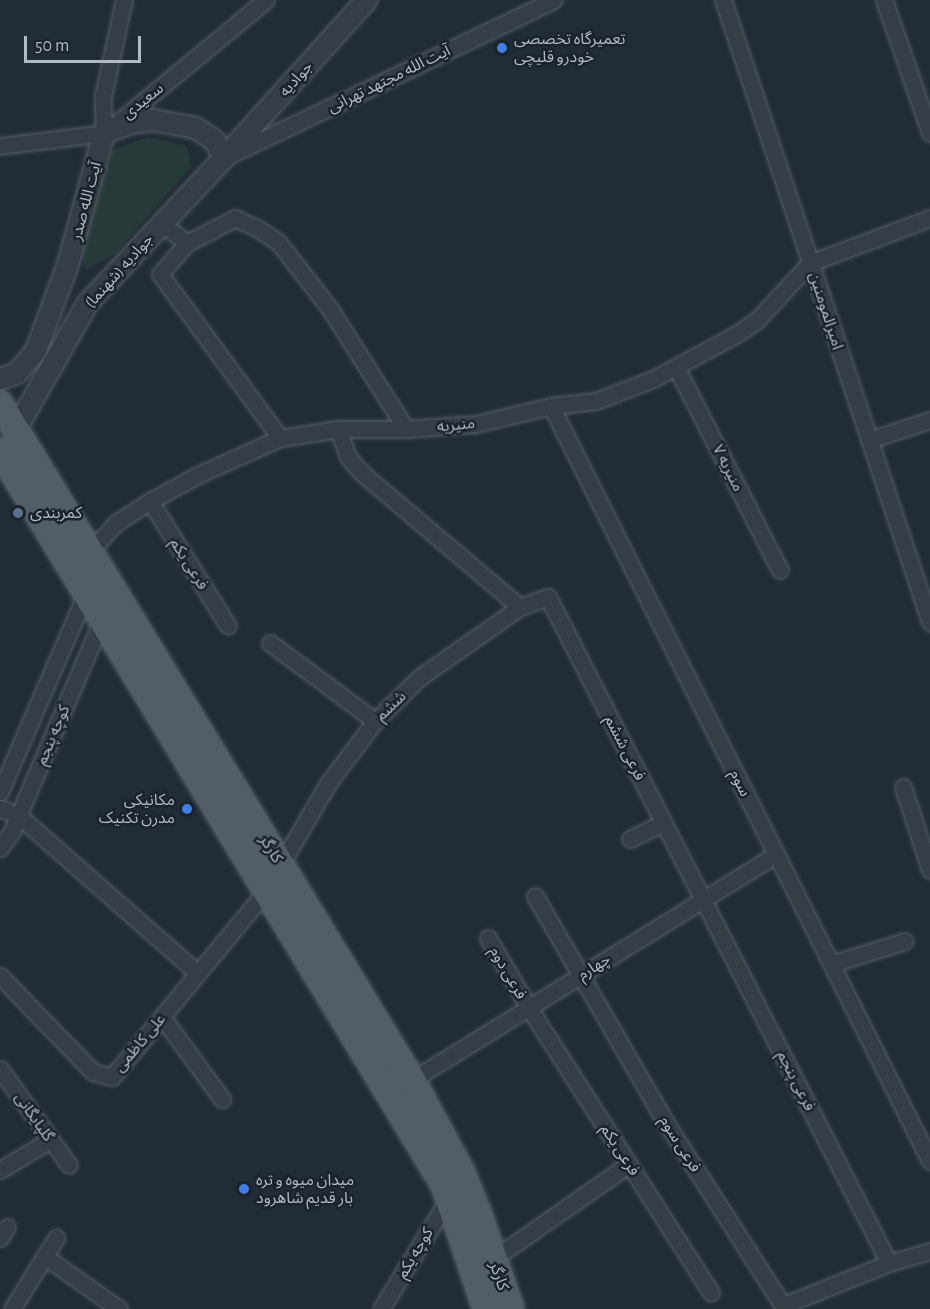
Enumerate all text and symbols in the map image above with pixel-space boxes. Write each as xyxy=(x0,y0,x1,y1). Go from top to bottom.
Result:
scale bar xyxy=(27,24,144,62)
place label: تعمیرگاه تخصصی خودرو قلیچی xyxy=(514,29,626,67)
text: 50 m xyxy=(35,37,69,55)
street label: آیت الله مجتهد تهرانی xyxy=(324,41,454,117)
marker: تعمیرگاه تخصصی خودرو قلیچی xyxy=(495,41,509,55)
street label: جوادیه xyxy=(275,57,317,101)
street label: سعیدی xyxy=(118,79,168,123)
street label: آیت الله صدر xyxy=(66,160,106,242)
street label: جوادیه (شهنما) xyxy=(81,230,157,312)
street label: امیرالمومنین xyxy=(804,270,848,352)
street label: منیریه xyxy=(436,413,476,437)
street label: منیریه ۷ xyxy=(708,441,748,495)
place label: کمربندی xyxy=(30,503,82,523)
marker: کمربندی xyxy=(11,506,25,520)
street label: فرعی یکم xyxy=(166,535,212,593)
street label: ششم xyxy=(372,687,410,725)
street label: کوچه پنجم xyxy=(32,702,74,768)
street label: فرعی ششم xyxy=(600,712,650,784)
street label: سوم xyxy=(725,766,755,800)
place label: مکانیکی مدرن تکنیک xyxy=(99,790,175,828)
marker: مکانیکی مدرن تکنیک xyxy=(180,802,194,816)
street label: کارگر xyxy=(255,831,287,867)
street label: فرعی دوم xyxy=(485,943,531,1003)
street label: چهارم xyxy=(574,950,614,984)
street label: علی کاظمی xyxy=(110,1010,170,1076)
street label: فرعی پنجم xyxy=(773,1048,819,1114)
street label: گلپایگانی xyxy=(10,1089,58,1145)
street label: فرعی سوم xyxy=(655,1112,705,1176)
street label: فرعی یکم xyxy=(596,1121,644,1179)
place label: میدان میوه و تره بار قدیم شاهرود xyxy=(256,1170,354,1208)
marker: میدان میوه و تره بار قدیم شاهرود xyxy=(237,1182,251,1196)
street label: کوچه یکم xyxy=(392,1224,438,1282)
street label: کارگر xyxy=(485,1259,513,1293)

